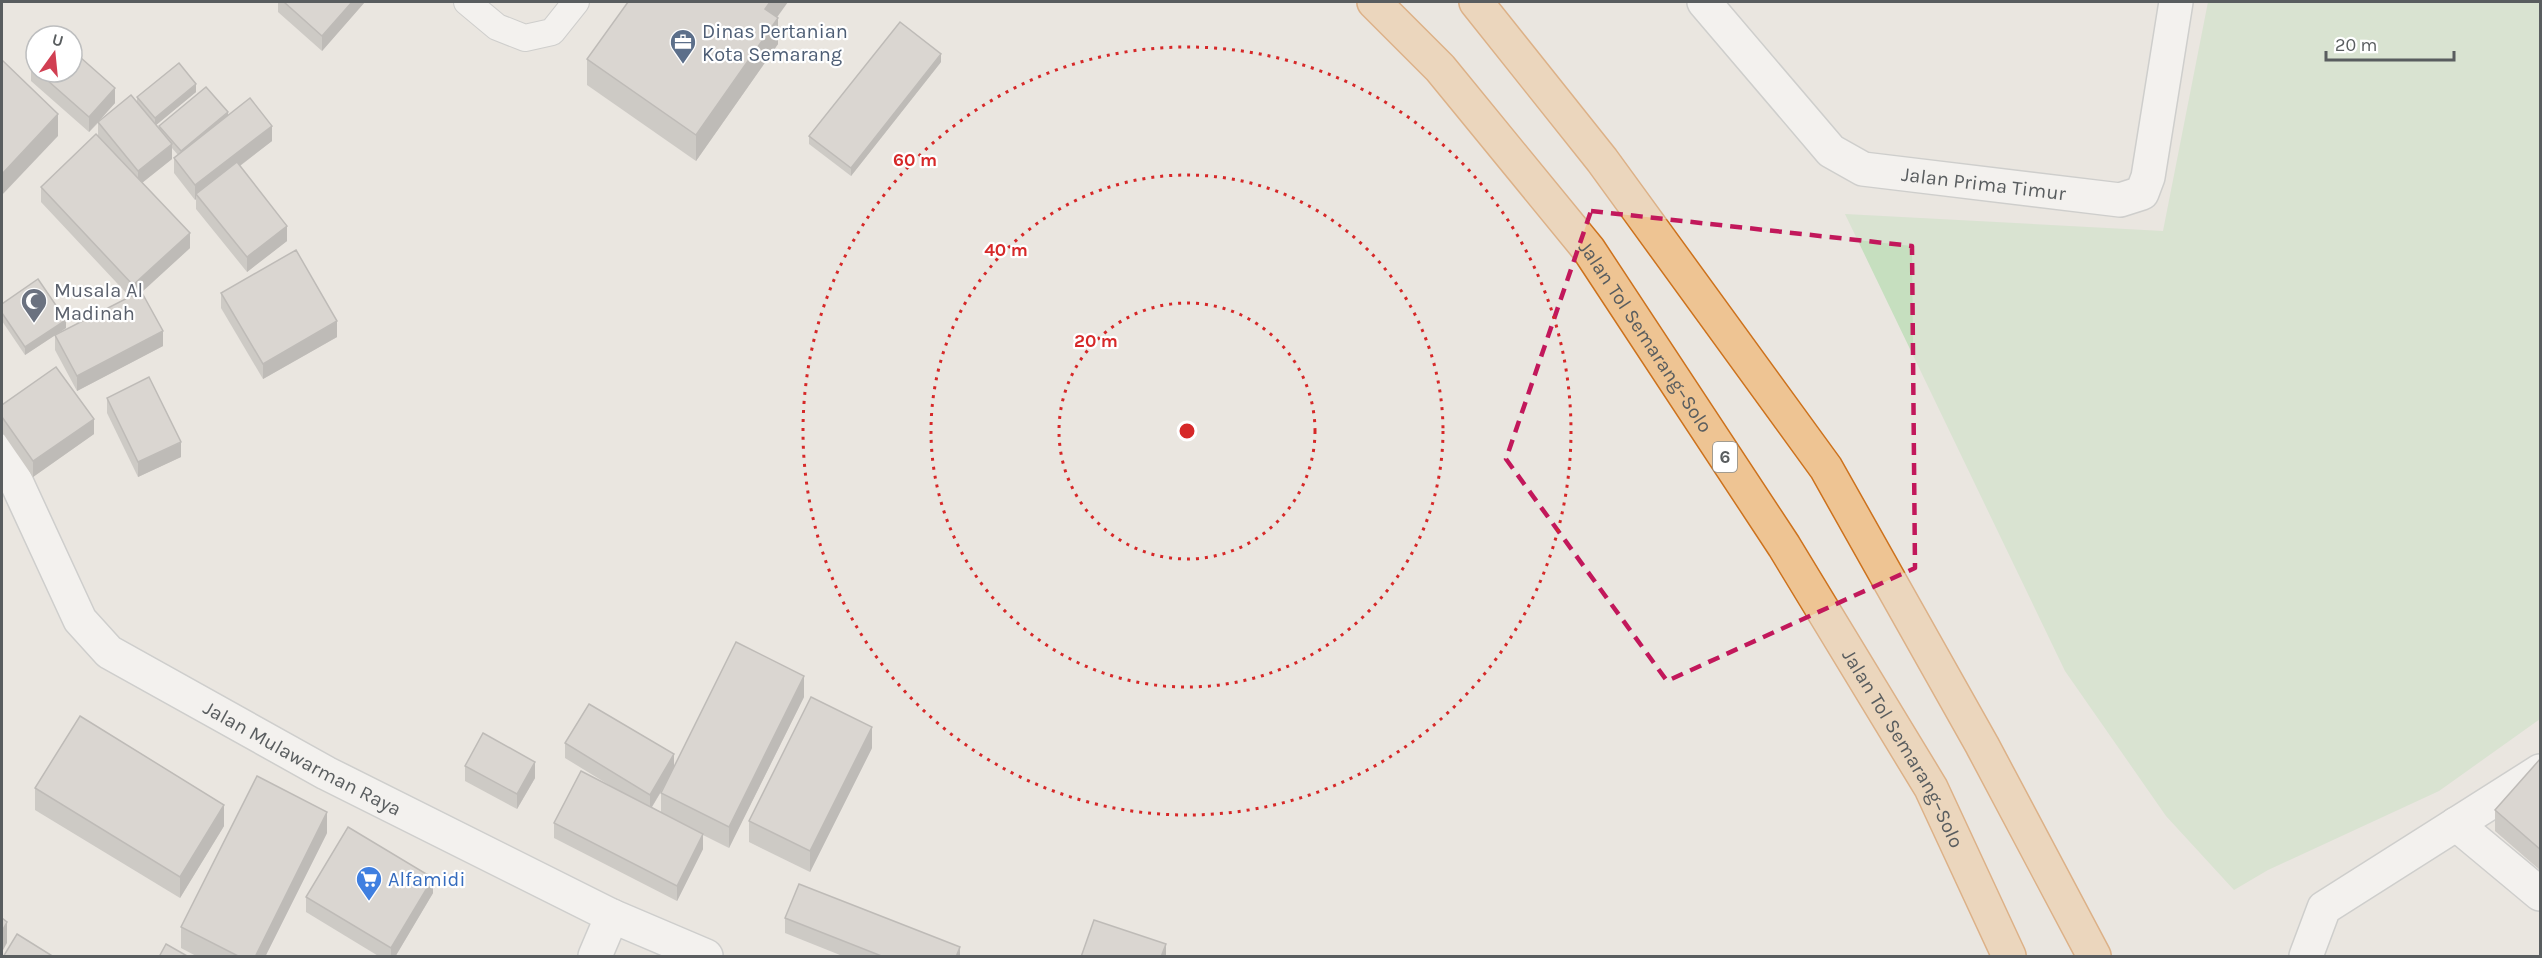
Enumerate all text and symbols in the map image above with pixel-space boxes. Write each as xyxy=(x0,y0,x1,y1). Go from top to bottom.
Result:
place label: Dinas Pertanian Kota Semarang xyxy=(702,20,848,66)
north arrow xyxy=(24,24,84,84)
scale bar xyxy=(2326,24,2454,62)
office icon: Dinas Pertanian Kota Semarang xyxy=(668,27,698,65)
text: U xyxy=(50,29,66,51)
text: 20 m xyxy=(2335,34,2377,56)
text: 60 m xyxy=(893,149,937,171)
street label: Jalan Prima Timur xyxy=(1900,163,2068,205)
street label: Jalan Tol Semarang–Solo xyxy=(1574,236,1717,437)
text: 40 m xyxy=(984,239,1028,261)
place label: Musala Al Madinah xyxy=(54,279,143,325)
mosque icon: Musala Al Madinah xyxy=(19,286,49,324)
text: 20 m xyxy=(1074,330,1118,352)
centre of rings xyxy=(1177,421,1197,441)
road number: 6 xyxy=(1713,442,1737,472)
street label: Jalan Tol Semarang–Solo xyxy=(1837,645,1968,851)
street label: Jalan Mulawarman Raya xyxy=(199,696,405,821)
supermarket icon: Alfamidi xyxy=(354,864,384,902)
place label: Alfamidi xyxy=(388,868,465,891)

